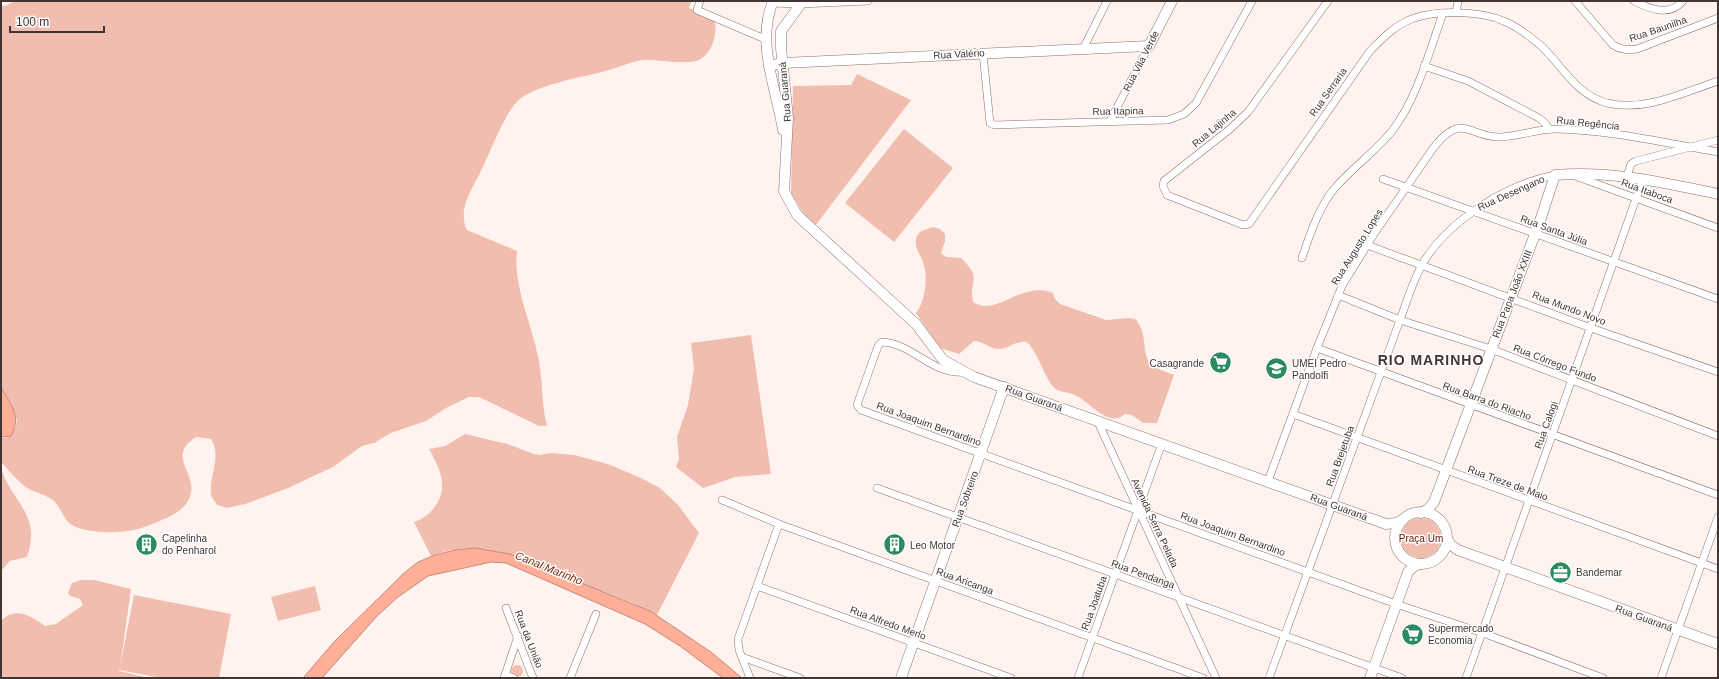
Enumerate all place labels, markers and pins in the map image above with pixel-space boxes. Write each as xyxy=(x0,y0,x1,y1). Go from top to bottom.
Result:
supermarket icon: Casagrande xyxy=(1207,350,1233,376)
school or university icon: UMEI Pedro Pandolfi xyxy=(1263,356,1289,382)
place label: Casagrande xyxy=(1150,358,1204,369)
place label: UMEI Pedro Pandolfi xyxy=(1292,358,1347,381)
building icon: Capelinha do Penharol xyxy=(133,531,159,557)
building icon: Leo Motor xyxy=(882,532,908,558)
place label: Capelinha do Penharol xyxy=(162,533,216,556)
place label: Leo Motor xyxy=(910,540,956,551)
office icon: Bandemar xyxy=(1547,559,1573,585)
place label: Bandemar xyxy=(1576,567,1623,578)
supermarket icon: Supermercado Economia xyxy=(1400,621,1426,647)
place label: Supermercado Economia xyxy=(1428,623,1494,646)

